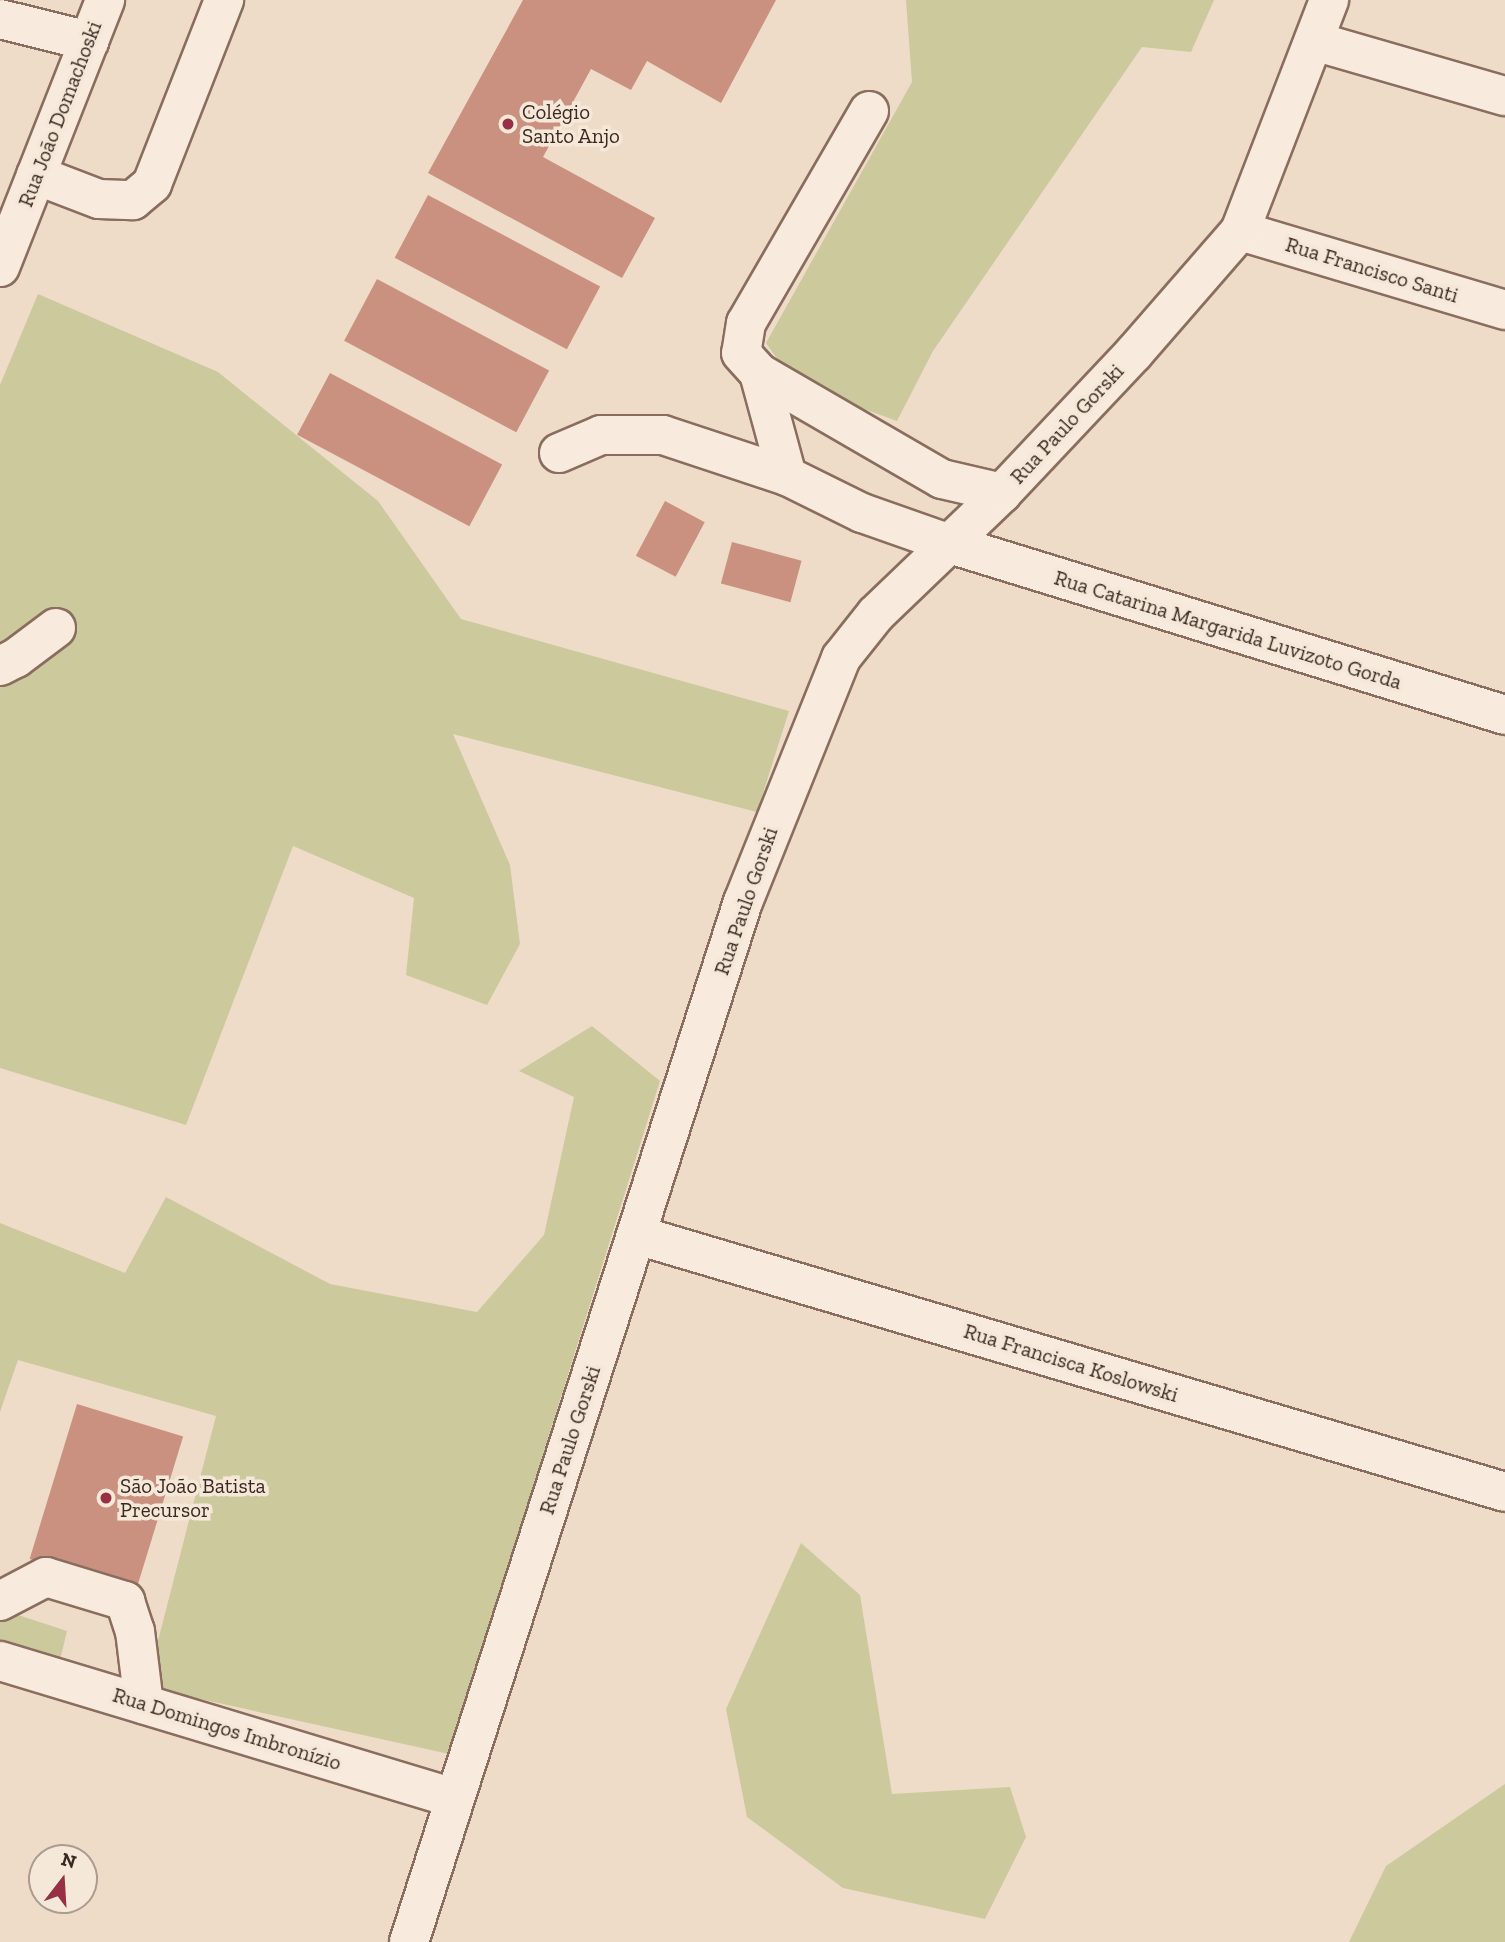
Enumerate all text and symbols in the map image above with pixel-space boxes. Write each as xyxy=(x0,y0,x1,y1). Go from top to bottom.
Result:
street label: Rua João Domachoski xyxy=(13,17,107,211)
place label: Colégio Santo Anjo xyxy=(522,99,620,149)
marker: Colégio Santo Anjo xyxy=(500,116,516,132)
street label: Rua Francisco Santi xyxy=(1283,232,1461,308)
street label: Rua Paulo Gorski xyxy=(1005,359,1129,489)
street label: Rua Catarina Margarida Luvizoto Gorda xyxy=(1051,565,1405,695)
street label: Rua Paulo Gorski xyxy=(709,824,783,978)
street label: Rua Francisca Koslowski xyxy=(961,1318,1181,1408)
street label: Rua Paulo Gorski xyxy=(534,1363,606,1517)
place label: São João Batista Precursor xyxy=(120,1473,266,1523)
marker: São João Batista Precursor xyxy=(98,1490,114,1506)
street label: Rua Domingos Imbronízio xyxy=(110,1682,344,1776)
north arrow xyxy=(28,1844,98,1914)
text: N xyxy=(58,1847,79,1873)

